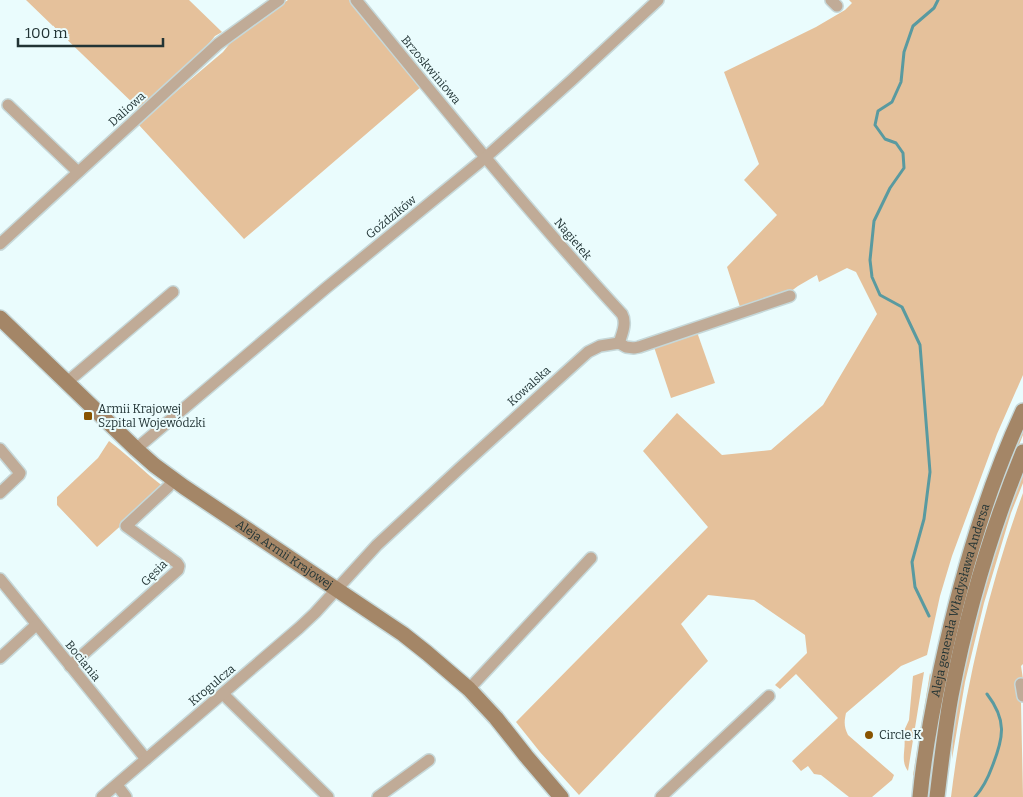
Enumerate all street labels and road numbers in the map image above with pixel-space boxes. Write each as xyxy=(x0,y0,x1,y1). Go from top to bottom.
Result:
street label: Brzoskwiniowa xyxy=(398,33,464,107)
street label: Daliowa xyxy=(106,89,149,129)
street label: Goździków xyxy=(363,192,419,242)
street label: Nagietek xyxy=(552,215,595,263)
street label: Kowalska xyxy=(505,363,554,409)
street label: Aleja generała Władysława Andersa xyxy=(928,501,993,698)
street label: Aleja Armii Krajowej xyxy=(233,517,335,592)
street label: Gęsia xyxy=(138,557,170,589)
street label: Bociania xyxy=(62,638,104,684)
street label: Krogulcza xyxy=(186,661,238,708)

